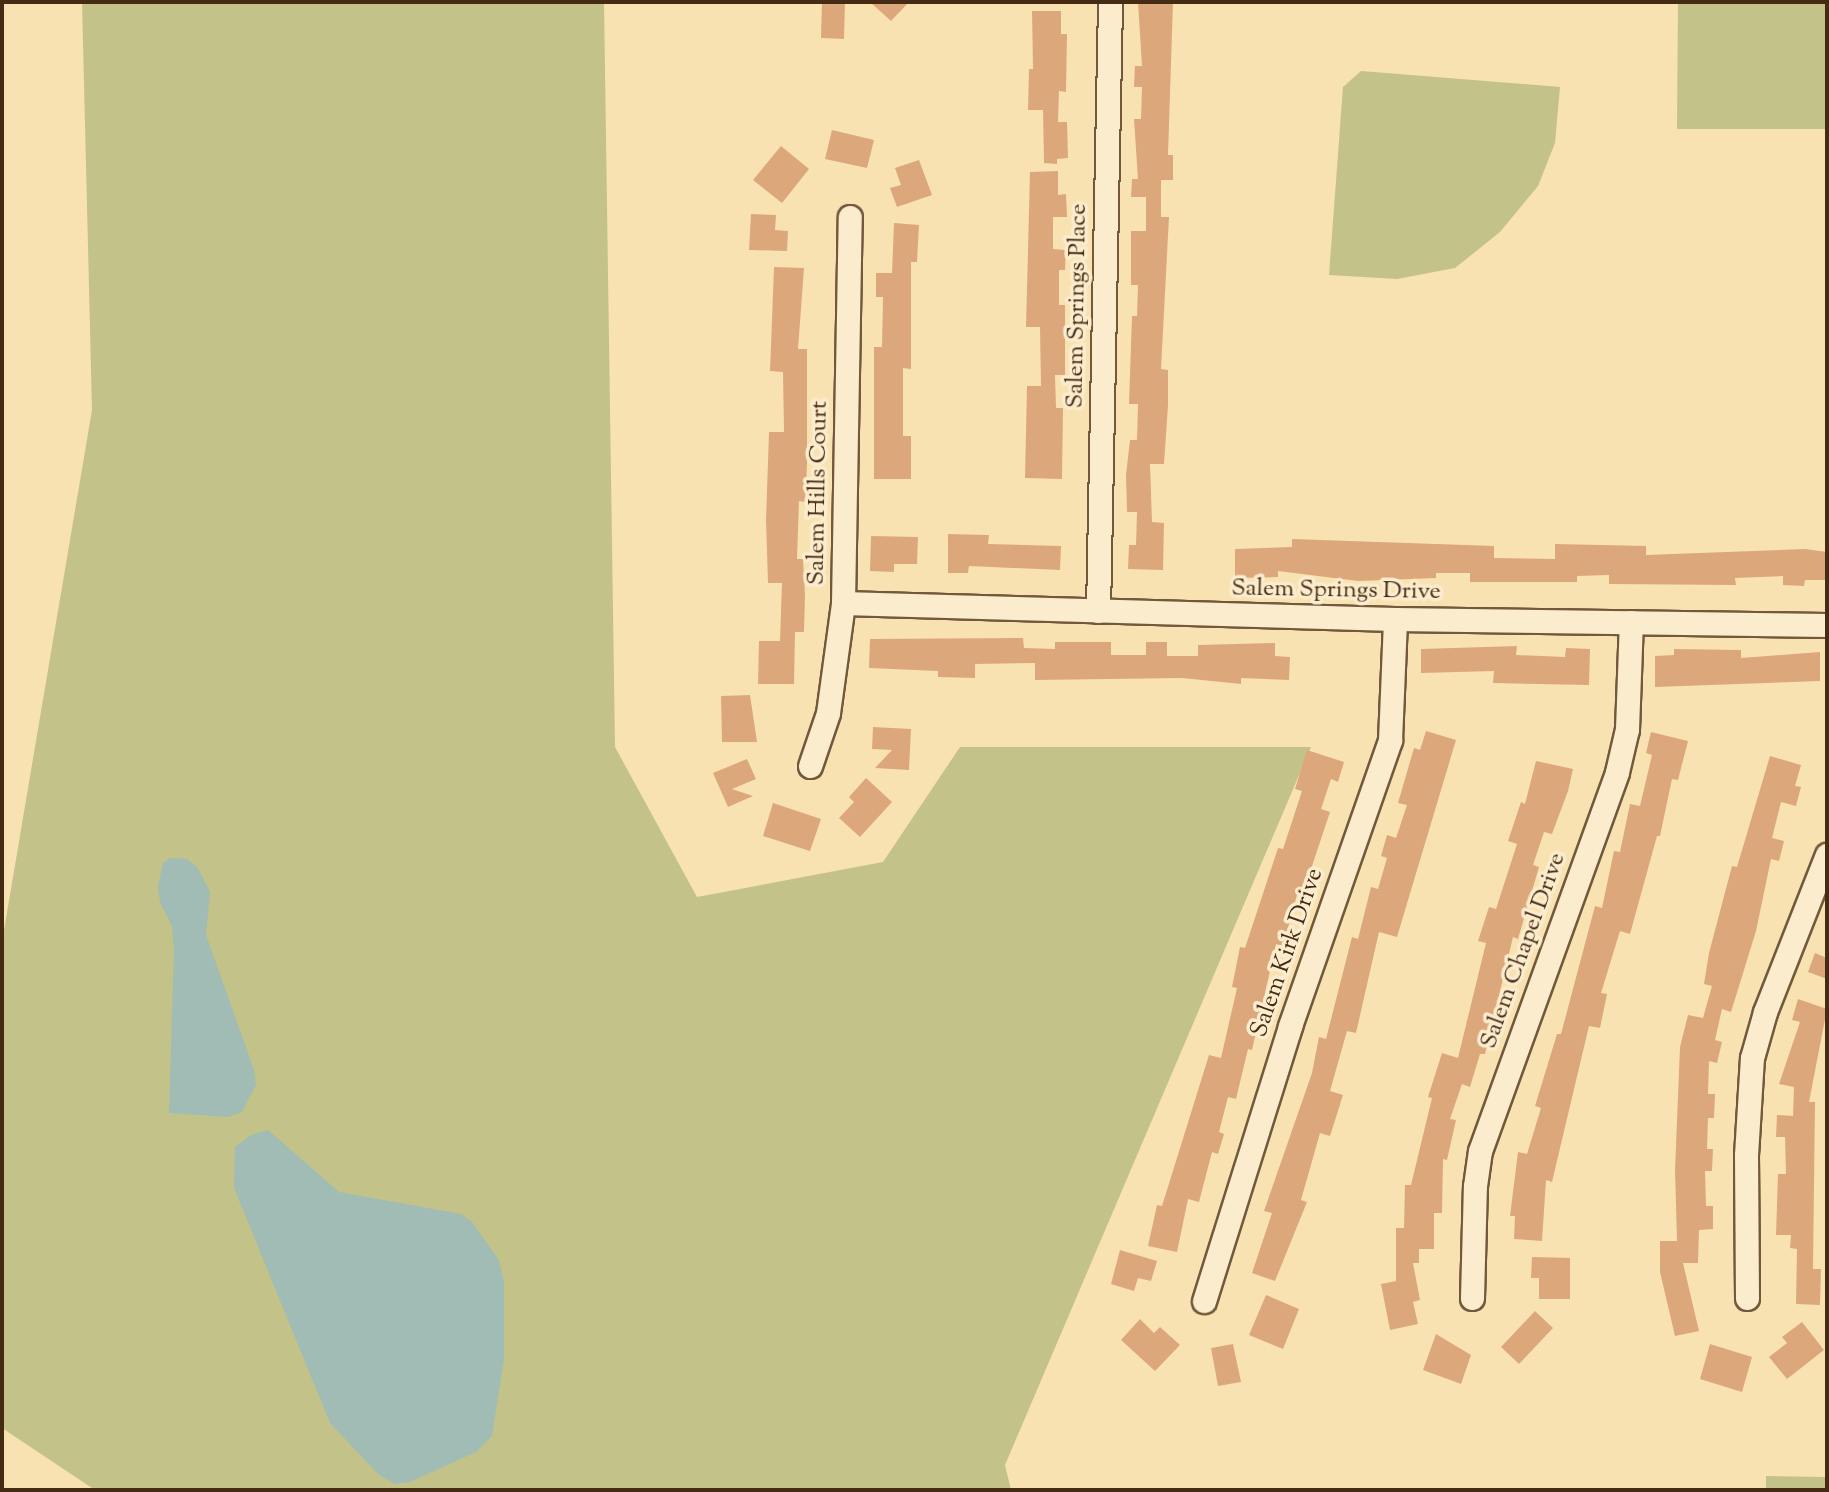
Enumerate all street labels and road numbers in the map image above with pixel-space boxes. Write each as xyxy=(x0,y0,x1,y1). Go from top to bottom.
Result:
street label: Salem Springs Place xyxy=(1062,203,1094,409)
street label: Salem Hills Court xyxy=(803,400,835,586)
street label: Salem Springs Drive xyxy=(1231,575,1441,607)
street label: Salem Chapel Drive xyxy=(1475,849,1573,1053)
street label: Salem Kirk Drive xyxy=(1246,865,1330,1041)

